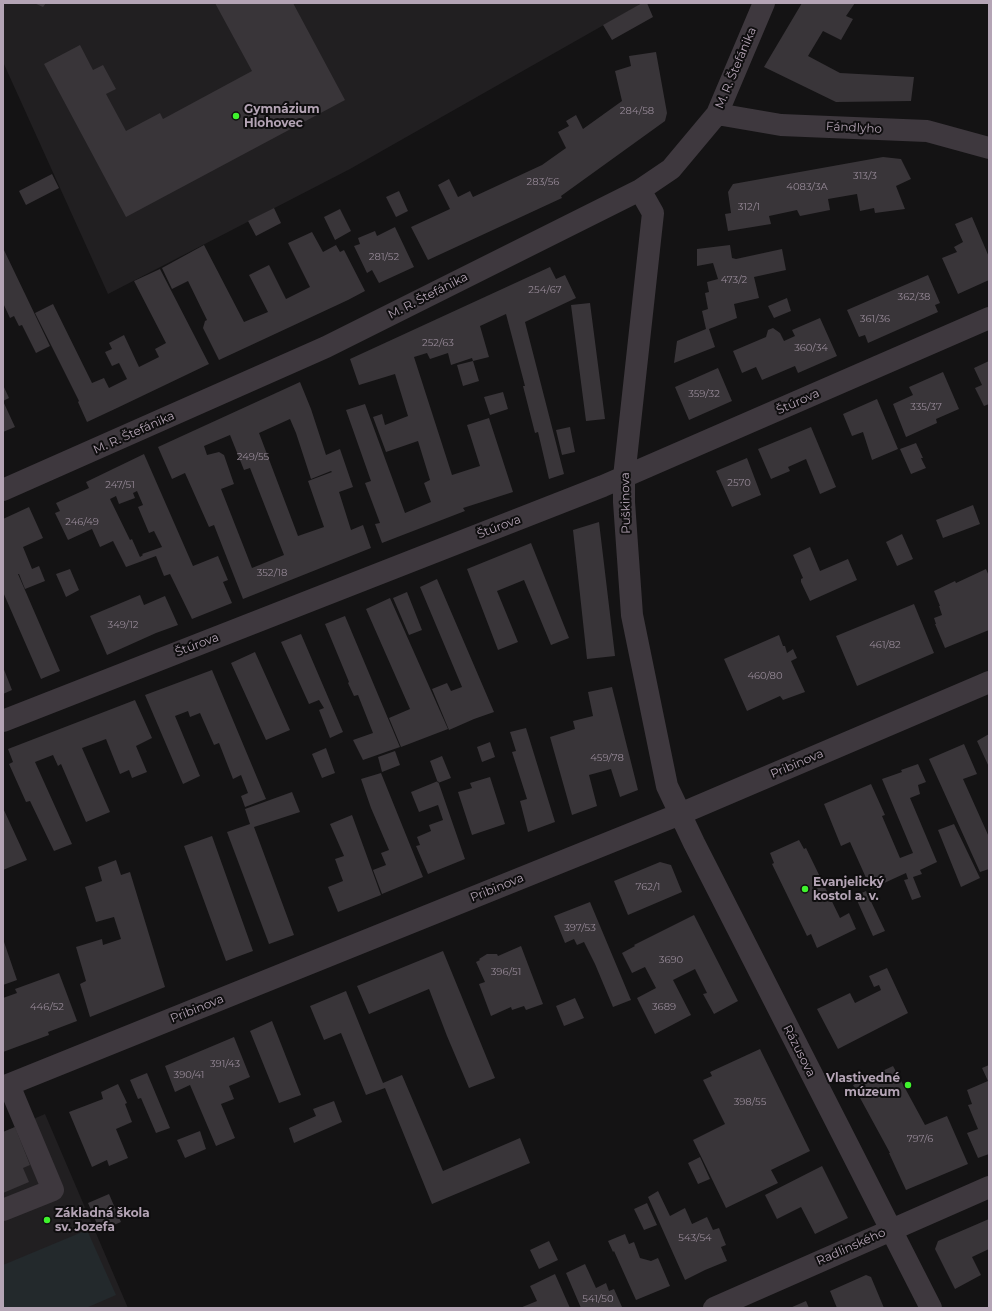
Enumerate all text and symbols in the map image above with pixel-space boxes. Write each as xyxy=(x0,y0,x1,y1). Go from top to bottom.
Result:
street label: M. R. Štefánika xyxy=(712,25,760,111)
place label: Gymnázium Hlohovec xyxy=(244,102,320,130)
house number: 284/58 xyxy=(620,105,654,117)
marker: Gymnázium Hlohovec xyxy=(231,111,241,121)
street label: Fándlyho xyxy=(826,119,882,137)
house number: 313/3 xyxy=(853,170,877,182)
house number: 283/56 xyxy=(527,176,559,188)
house number: 4083/3A xyxy=(786,181,828,193)
house number: 312/1 xyxy=(738,201,760,213)
house number: 281/52 xyxy=(369,251,399,263)
street label: M. R. Štefánika xyxy=(386,270,470,322)
house number: 473/2 xyxy=(721,274,747,286)
house number: 254/67 xyxy=(528,284,562,296)
house number: 362/38 xyxy=(898,291,930,303)
house number: 361/36 xyxy=(860,313,890,325)
house number: 252/63 xyxy=(422,337,454,349)
house number: 360/34 xyxy=(794,342,828,354)
street label: Štúrova xyxy=(774,386,822,418)
house number: 359/32 xyxy=(688,388,720,400)
house number: 335/37 xyxy=(910,401,942,413)
street label: M. R. Štefánika xyxy=(91,409,177,457)
house number: 249/55 xyxy=(237,451,269,463)
street label: Puškinova xyxy=(618,472,634,534)
house number: 2570 xyxy=(727,477,751,489)
house number: 247/51 xyxy=(105,479,135,491)
street label: Štúrova xyxy=(475,512,523,542)
house number: 246/49 xyxy=(65,516,99,528)
house number: 352/18 xyxy=(257,567,287,579)
house number: 349/12 xyxy=(107,619,139,631)
street label: Štúrova xyxy=(173,630,221,660)
house number: 461/82 xyxy=(869,639,901,651)
house number: 460/80 xyxy=(747,670,783,682)
street label: Pribinova xyxy=(768,746,826,782)
house number: 459/78 xyxy=(590,752,624,764)
street label: Pribinova xyxy=(468,871,526,905)
place label: Evanjelický kostol a. v. xyxy=(813,875,884,903)
house number: 762/1 xyxy=(636,881,660,893)
marker: Evanjelický kostol a. v. xyxy=(800,884,810,894)
house number: 397/53 xyxy=(564,922,596,934)
house number: 3690 xyxy=(659,954,683,966)
house number: 396/51 xyxy=(491,966,521,978)
street label: Pribinova xyxy=(168,992,226,1026)
house number: 446/52 xyxy=(30,1001,64,1013)
house number: 3689 xyxy=(652,1001,676,1013)
street label: Rázusova xyxy=(780,1023,818,1079)
house number: 391/43 xyxy=(210,1058,240,1070)
house number: 390/41 xyxy=(174,1069,204,1081)
place label: Vlastivedné múzeum xyxy=(826,1071,900,1099)
marker: Vlastivedné múzeum xyxy=(903,1080,913,1090)
house number: 398/55 xyxy=(734,1096,766,1108)
house number: 797/6 xyxy=(907,1133,933,1145)
place label: Základná škola sv. Jozefa xyxy=(55,1206,150,1234)
marker: Základná škola sv. Jozefa xyxy=(42,1215,52,1225)
street label: Radlinského xyxy=(814,1225,888,1269)
house number: 543/54 xyxy=(678,1232,712,1244)
house number: 541/50 xyxy=(582,1293,614,1305)

